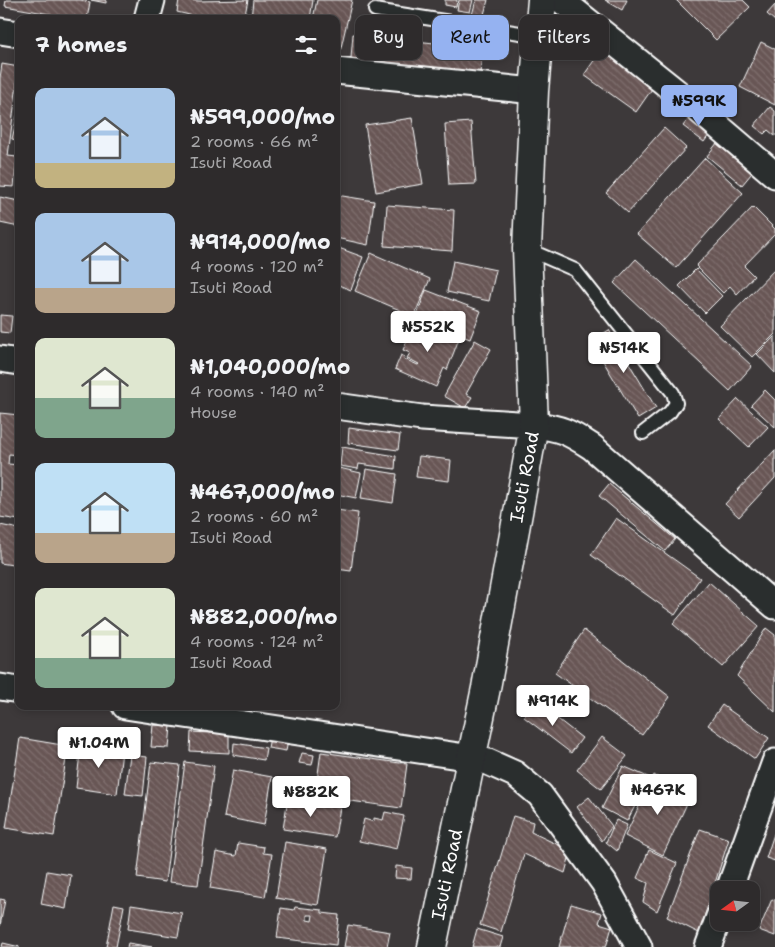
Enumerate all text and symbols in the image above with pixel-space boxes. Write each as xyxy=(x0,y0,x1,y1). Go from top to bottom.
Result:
chip: Buy xyxy=(355,15,422,60)
chip: Rent xyxy=(432,15,509,60)
chip: Filters xyxy=(519,15,609,60)
text: 7 homes xyxy=(35,31,127,59)
icon: filters xyxy=(292,31,320,59)
pin: ₦599K xyxy=(664,84,734,127)
text: ₦599K xyxy=(672,90,726,111)
text: ₦599,000/mo xyxy=(190,103,335,131)
icon: home xyxy=(75,108,135,168)
text: 2 rooms · 66 m² xyxy=(190,131,318,152)
text: Isuti Road xyxy=(190,152,272,173)
text: ₦914,000/mo xyxy=(190,228,331,256)
icon: home xyxy=(75,233,135,293)
text: 4 rooms · 120 m² xyxy=(190,256,324,277)
text: Isuti Road xyxy=(190,277,272,298)
pin: ₦552K xyxy=(393,310,463,353)
text: ₦552K xyxy=(402,316,454,337)
pin: ₦514K xyxy=(589,332,659,374)
text: ₦514K xyxy=(599,337,649,358)
text: ₦1,040,000/mo xyxy=(190,353,350,381)
icon: home xyxy=(75,358,135,418)
text: 4 rooms · 140 m² xyxy=(190,381,325,402)
text: House xyxy=(190,402,237,423)
street label: Isuti Road xyxy=(504,429,545,525)
text: ₦467,000/mo xyxy=(190,478,335,506)
icon: home xyxy=(75,483,135,543)
text: 2 rooms · 60 m² xyxy=(190,506,318,527)
text: Isuti Road xyxy=(190,527,272,548)
text: ₦882,000/mo xyxy=(190,603,338,631)
icon: home xyxy=(75,608,135,668)
text: 4 rooms · 124 m² xyxy=(190,631,324,652)
text: Isuti Road xyxy=(190,652,272,673)
pin: ₦914K xyxy=(518,684,588,727)
text: ₦914K xyxy=(527,690,579,711)
pin: ₦1.04M xyxy=(58,726,140,769)
text: ₦1.04M xyxy=(69,732,129,753)
pin: ₦467K xyxy=(623,774,693,816)
pin: ₦882K xyxy=(276,776,346,818)
text: ₦467K xyxy=(631,779,685,800)
text: ₦882K xyxy=(283,781,339,802)
street label: Isuti Road xyxy=(426,827,468,922)
north arrow xyxy=(710,881,760,931)
map controls xyxy=(710,881,760,931)

